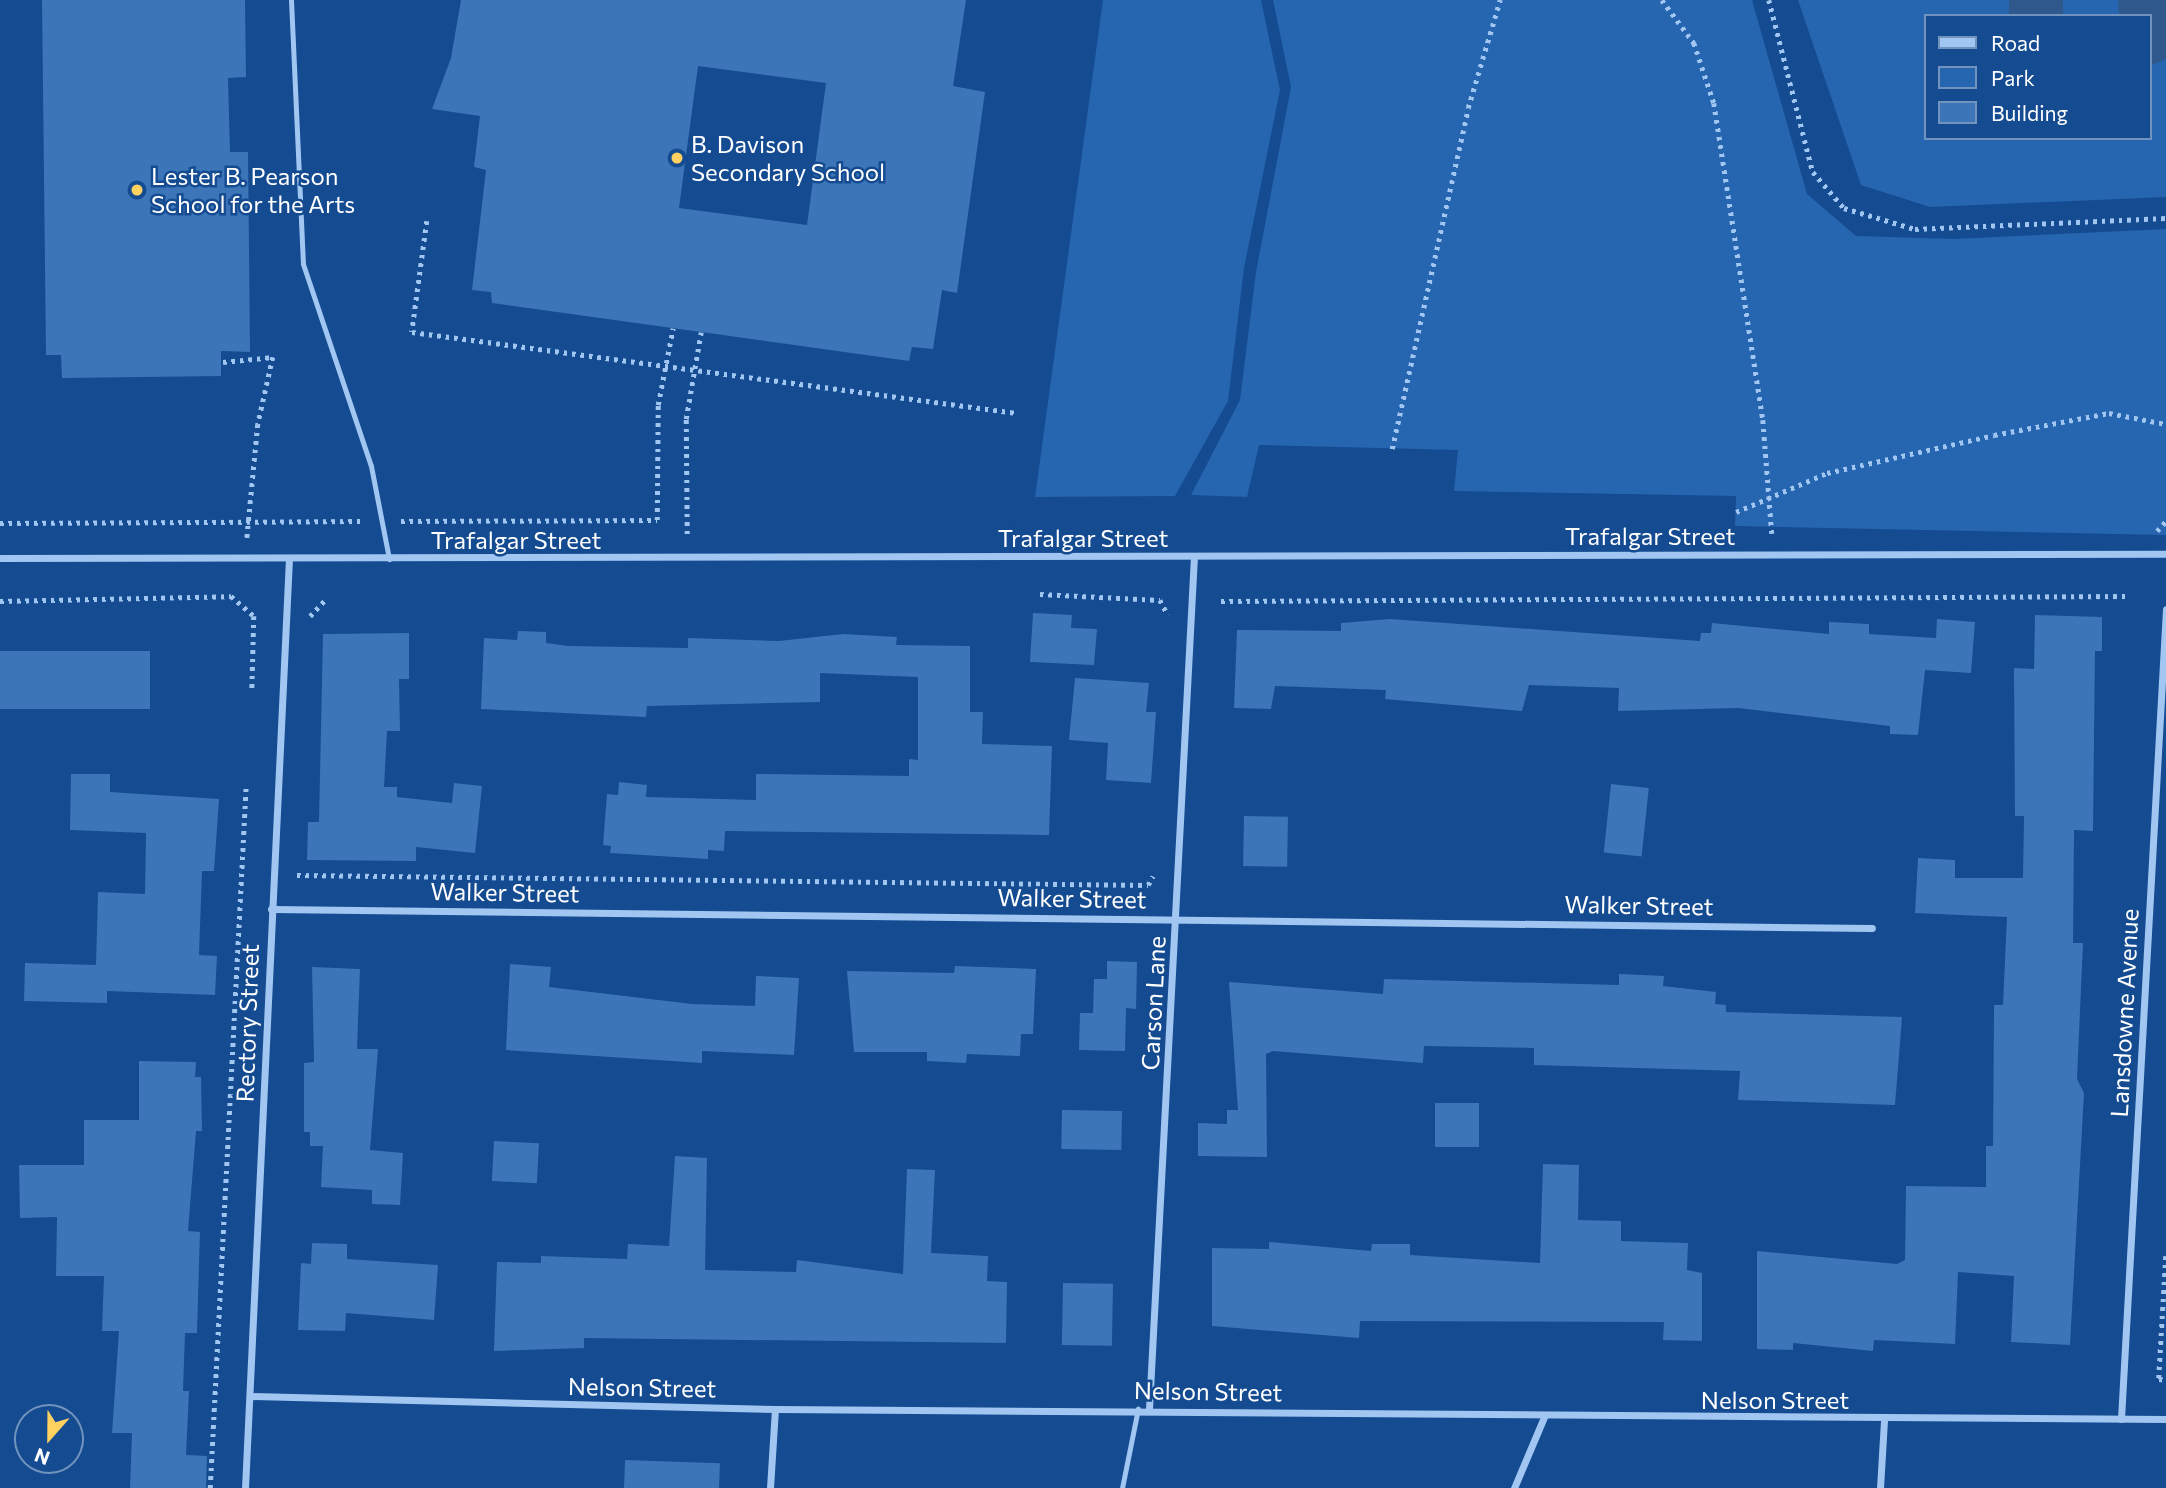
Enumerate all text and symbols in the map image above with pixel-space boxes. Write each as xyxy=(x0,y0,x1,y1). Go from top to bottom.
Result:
legend xyxy=(1924,14,2152,140)
text: Road xyxy=(1991,30,2040,55)
text: Park xyxy=(1991,65,2035,90)
text: Building xyxy=(1991,100,2068,125)
place label: B. Davison Secondary School xyxy=(691,130,885,186)
marker: B. Davison Secondary School xyxy=(669,150,685,166)
place label: Lester B. Pearson School for the Arts xyxy=(151,162,355,218)
marker: Lester B. Pearson School for the Arts xyxy=(129,182,145,198)
street label: Trafalgar Street xyxy=(1565,522,1735,550)
street label: Trafalgar Street xyxy=(998,524,1168,552)
street label: Trafalgar Street xyxy=(431,526,601,554)
street label: Walker Street xyxy=(430,876,580,908)
street label: Walker Street xyxy=(997,882,1147,914)
street label: Walker Street xyxy=(1564,889,1714,921)
street label: Lansdowne Avenue xyxy=(2104,908,2144,1118)
street label: Carson Lane xyxy=(1135,935,1171,1071)
street label: Rectory Street xyxy=(230,943,264,1103)
street label: Nelson Street xyxy=(568,1371,716,1403)
street label: Nelson Street xyxy=(1134,1375,1282,1407)
street label: Nelson Street xyxy=(1701,1386,1849,1414)
north arrow xyxy=(14,1404,84,1474)
text: N xyxy=(31,1444,53,1471)

